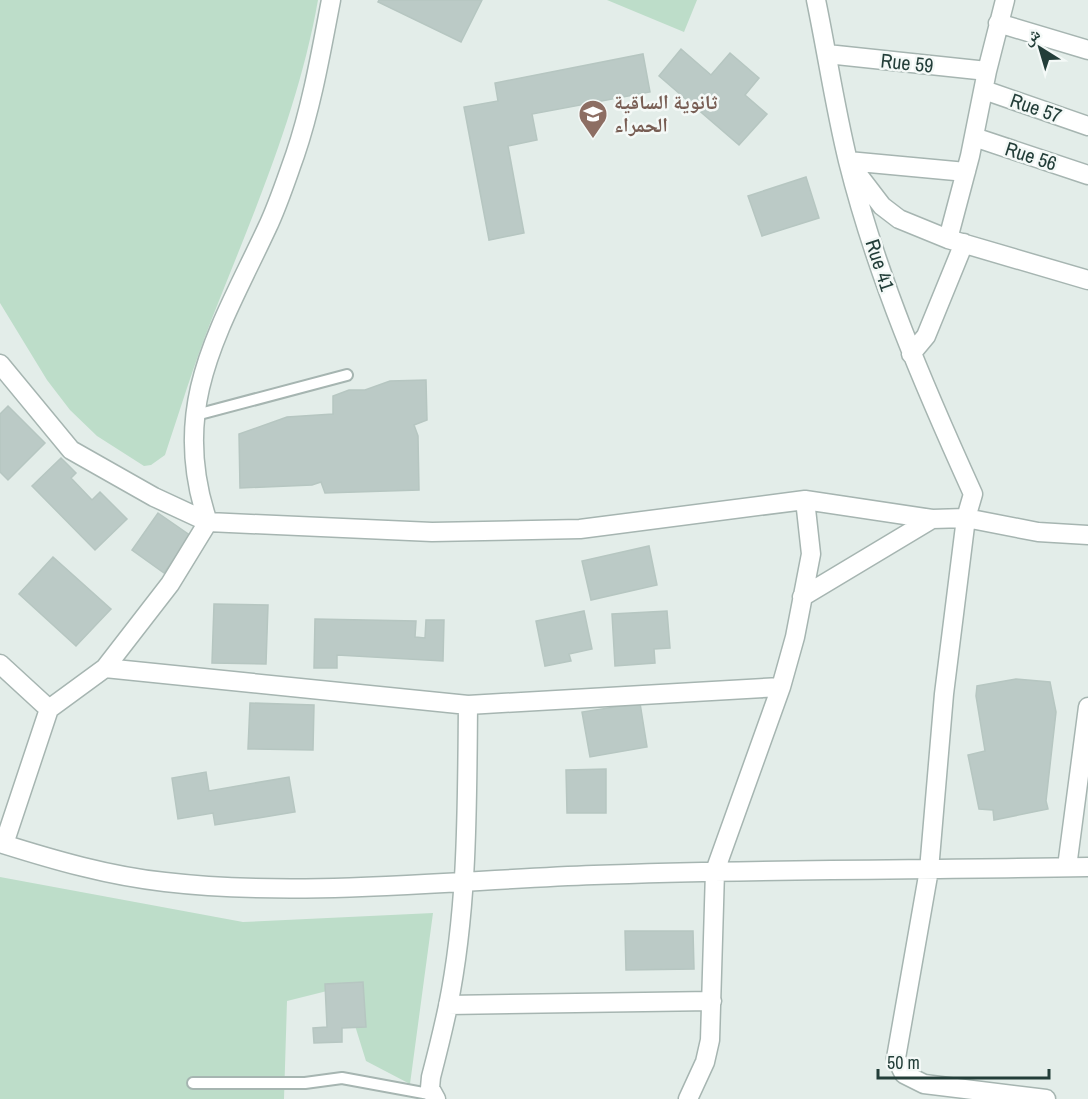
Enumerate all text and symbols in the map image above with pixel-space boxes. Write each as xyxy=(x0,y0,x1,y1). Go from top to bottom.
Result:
north arrow xyxy=(1010,18,1070,78)
text: ش xyxy=(1018,22,1044,50)
street label: Rue 59 xyxy=(879,46,935,79)
street label: Rue 57 xyxy=(1007,86,1066,129)
place label: ثانوية الساقية الحمراء xyxy=(614,88,718,138)
school or university icon: ثانوية الساقية الحمراء xyxy=(577,98,609,140)
street label: Rue 56 xyxy=(1002,135,1060,177)
street label: Rue 41 xyxy=(859,236,901,294)
scale bar xyxy=(878,1042,1049,1080)
text: 50 m xyxy=(887,1050,920,1075)

